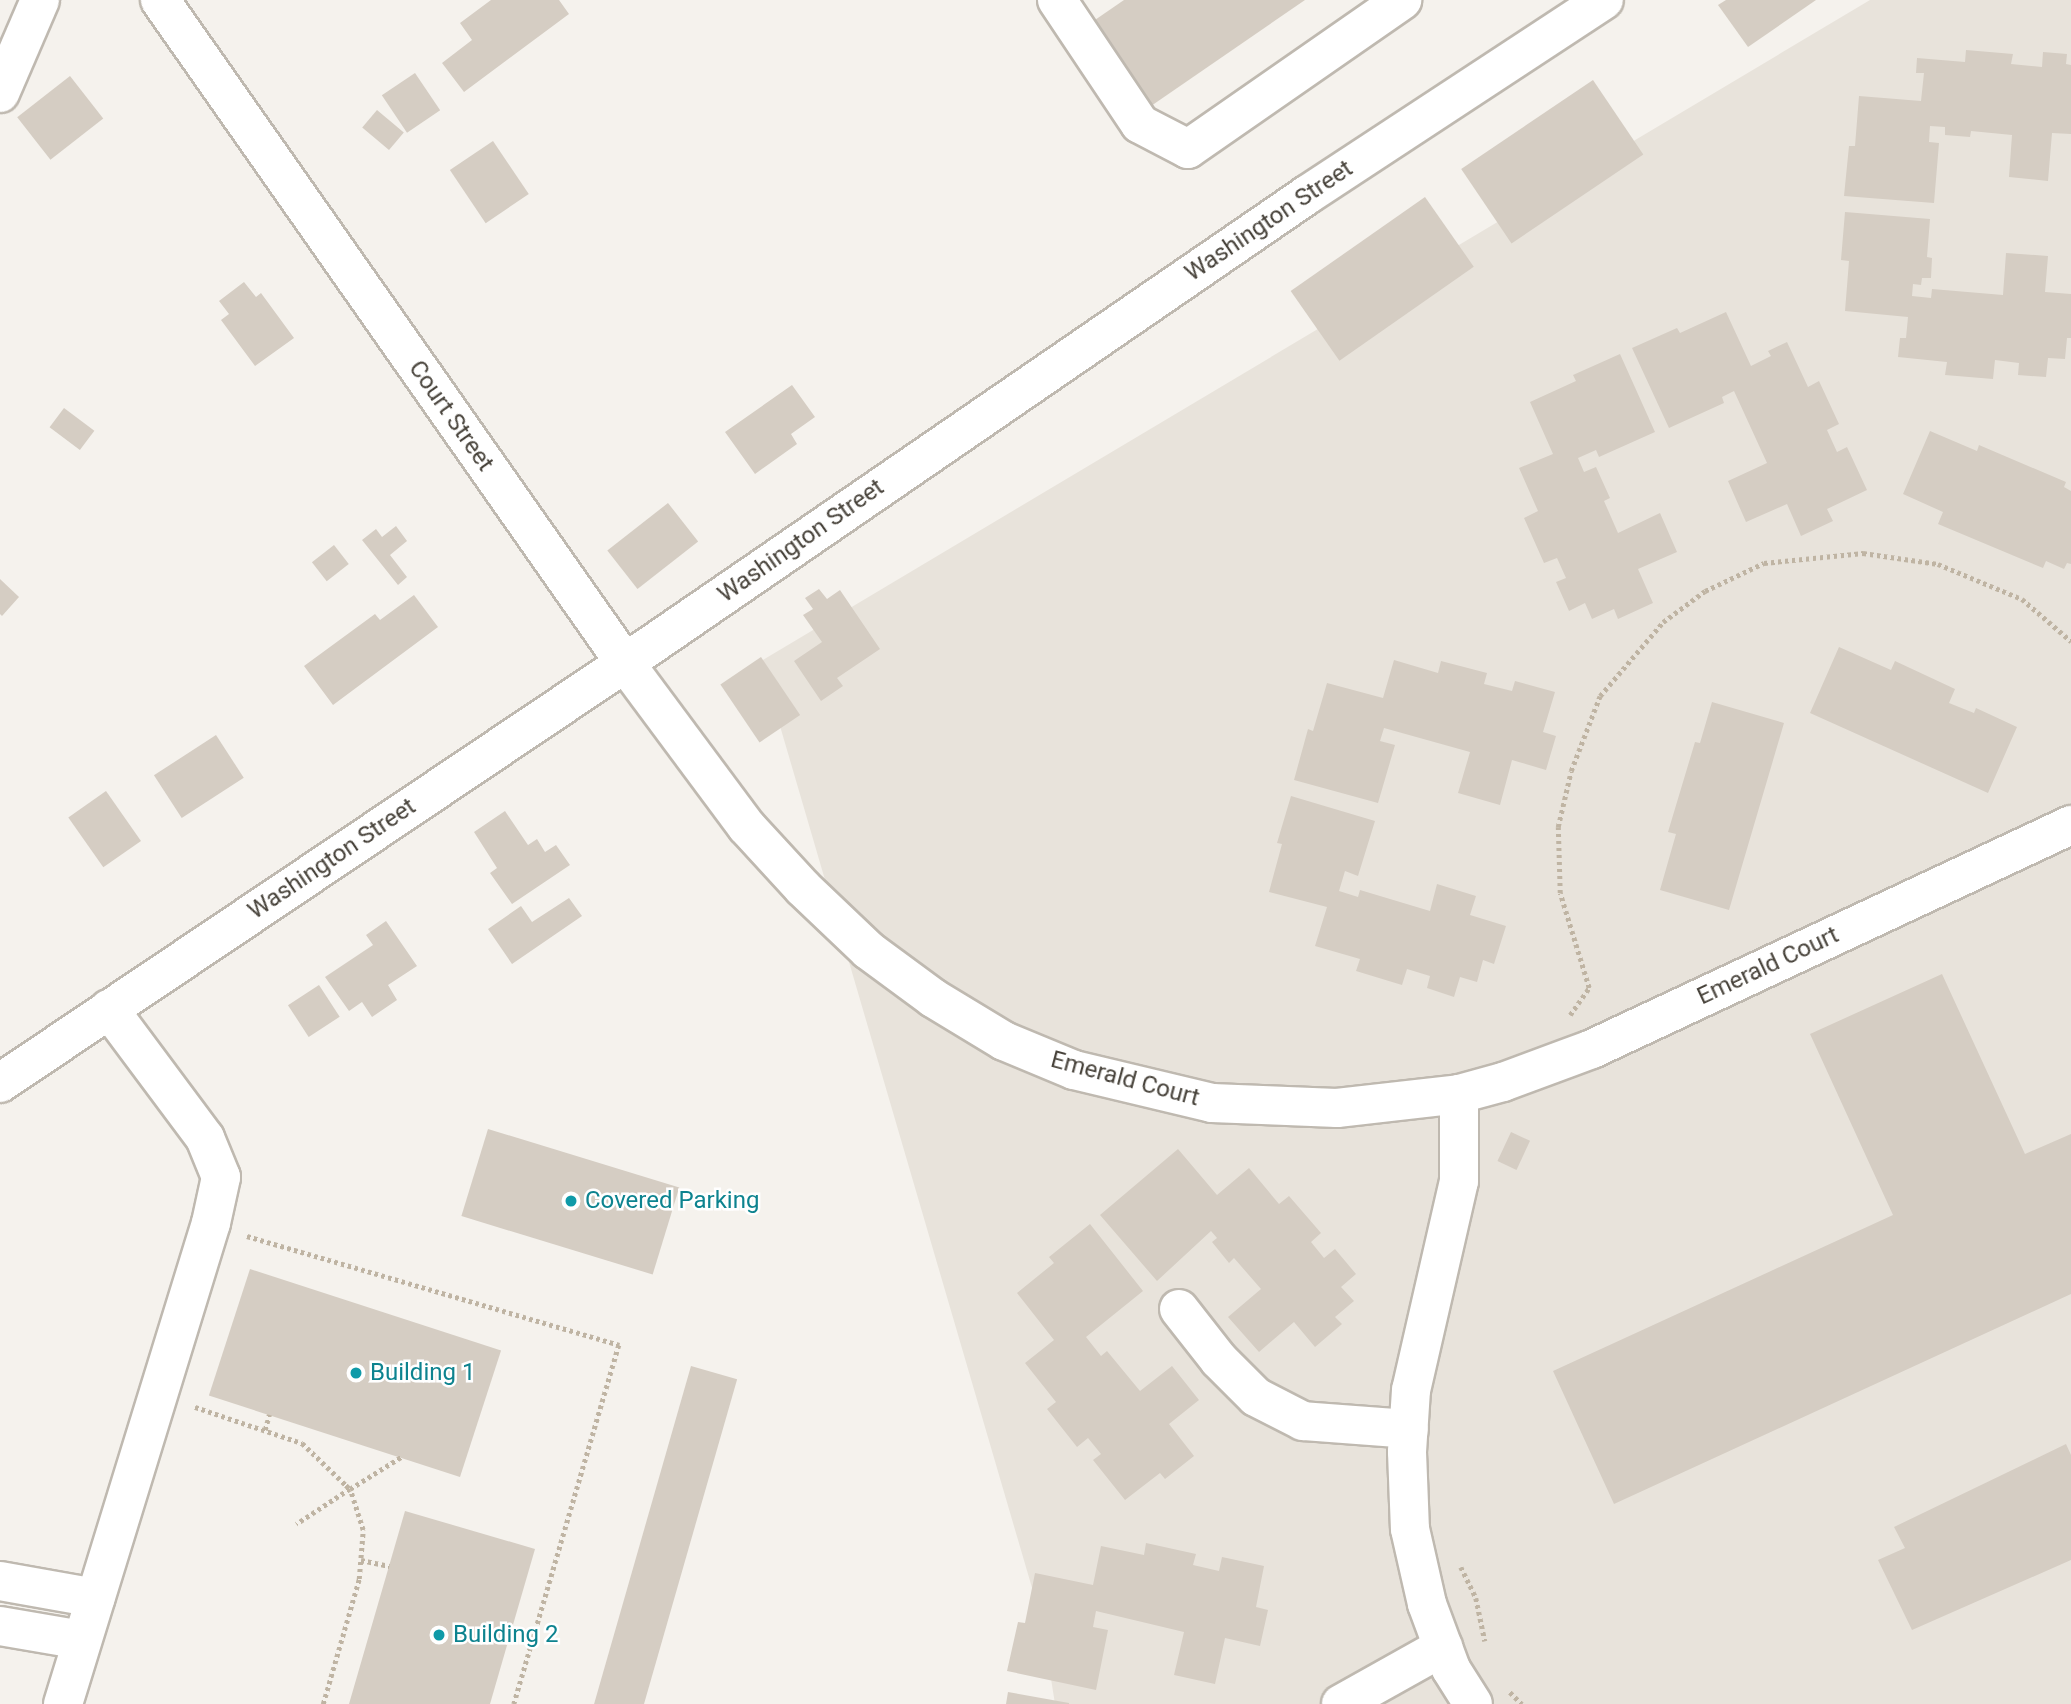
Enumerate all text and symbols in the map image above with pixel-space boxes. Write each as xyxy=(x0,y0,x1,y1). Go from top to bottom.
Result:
street label: Washington Street xyxy=(1180,154,1358,288)
street label: Court Street xyxy=(402,355,500,477)
street label: Washington Street xyxy=(712,473,890,609)
street label: Washington Street xyxy=(243,792,421,926)
street label: Emerald Court xyxy=(1693,921,1843,1011)
street label: Emerald Court xyxy=(1048,1045,1202,1113)
place label: Covered Parking xyxy=(585,1187,759,1215)
marker: Covered Parking xyxy=(563,1193,579,1209)
place label: Building 1 xyxy=(370,1359,475,1387)
marker: Building 1 xyxy=(348,1365,364,1381)
place label: Building 2 xyxy=(453,1621,558,1649)
marker: Building 2 xyxy=(431,1627,447,1643)

